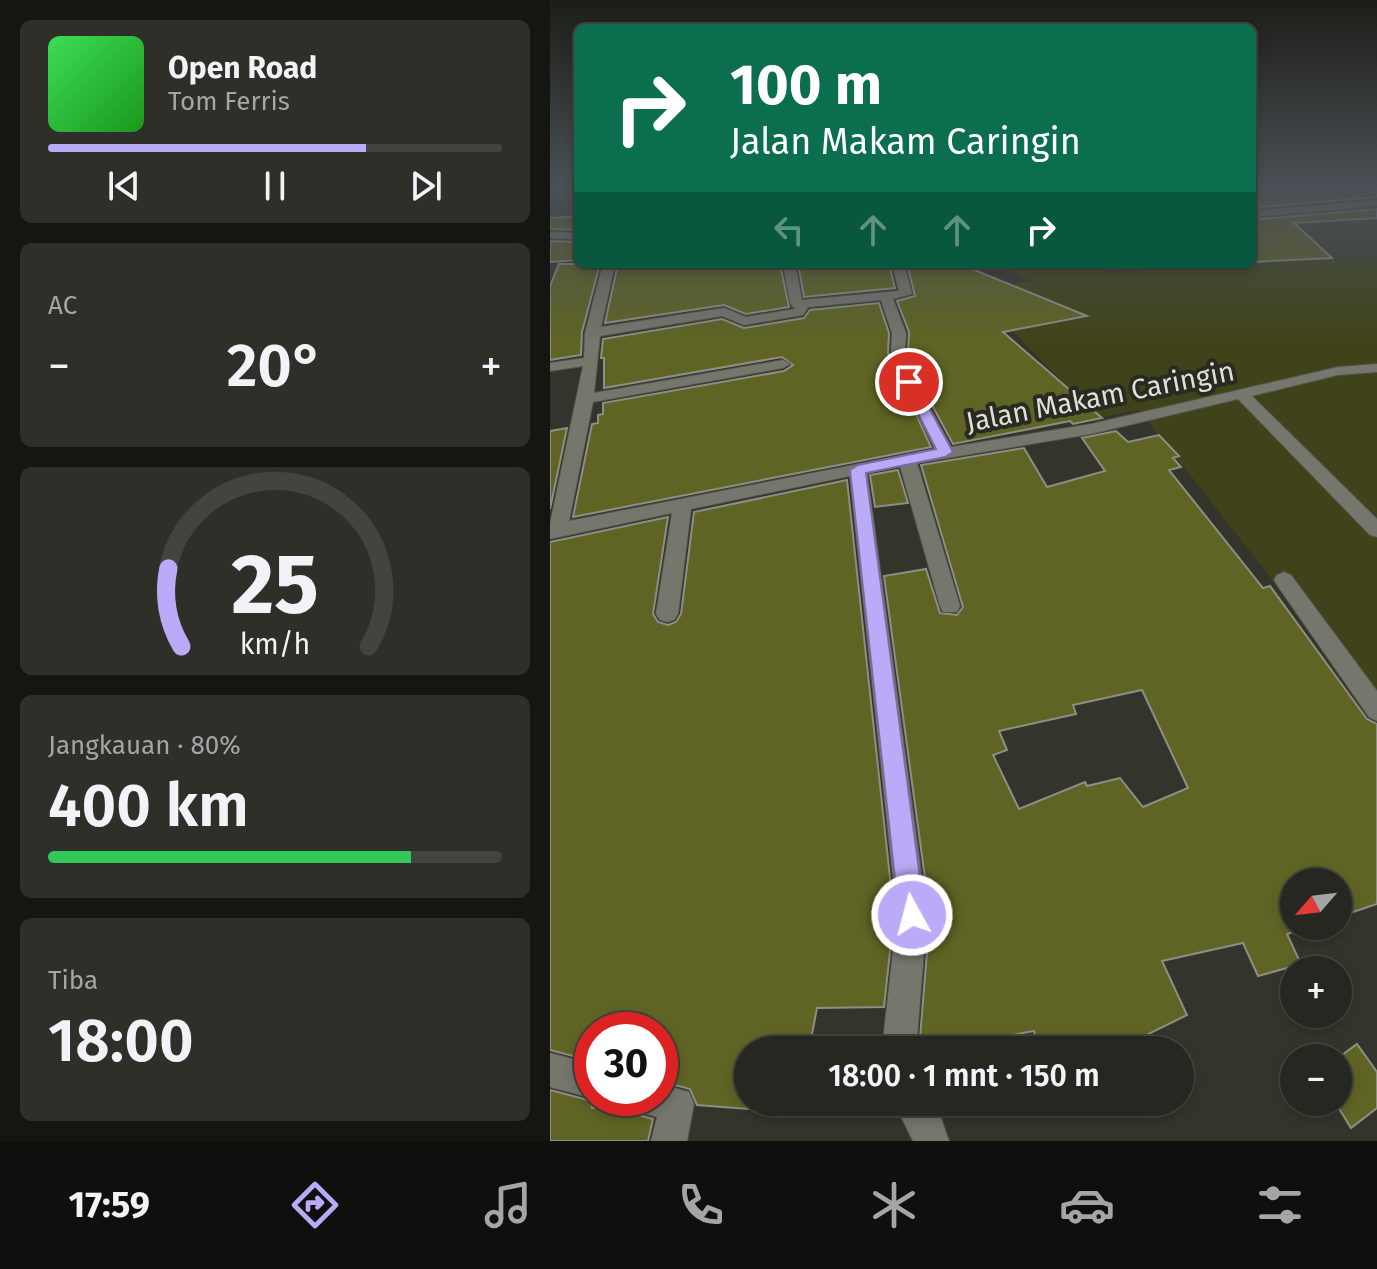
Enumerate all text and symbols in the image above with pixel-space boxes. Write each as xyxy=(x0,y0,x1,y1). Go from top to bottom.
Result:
text: Open Road xyxy=(168,50,317,86)
text: 100 m xyxy=(730,52,882,119)
icon: right xyxy=(598,56,702,160)
text: Tom Ferris xyxy=(168,86,290,117)
text: Jalan Makam Caringin xyxy=(730,120,1081,164)
icon: previous xyxy=(102,164,146,208)
icon: pause xyxy=(253,164,297,208)
icon: next xyxy=(404,164,448,208)
icon: left xyxy=(767,208,811,252)
icon: ahead xyxy=(851,208,895,252)
icon: ahead xyxy=(935,208,979,252)
icon: right xyxy=(1019,208,1063,252)
text: AC xyxy=(48,290,77,321)
text: 20° xyxy=(227,330,323,402)
text: − xyxy=(48,340,70,393)
text: + xyxy=(480,340,502,393)
pin xyxy=(875,348,943,416)
street label: Jalan Makam Caringin xyxy=(963,354,1237,439)
icon: arrive xyxy=(887,360,931,404)
text: 25 xyxy=(231,534,319,634)
text: km/h xyxy=(240,627,310,662)
text: Jangkauan · 80% xyxy=(48,730,241,761)
text: 400 km xyxy=(48,770,249,842)
north arrow xyxy=(1280,868,1352,940)
map controls xyxy=(1280,868,1352,1116)
position arrow xyxy=(870,873,954,957)
button: + xyxy=(1280,956,1352,1028)
text: Tiba xyxy=(48,965,98,996)
text: 18:00 xyxy=(48,1005,194,1077)
speed limit sign: 30 xyxy=(574,1012,678,1116)
button: − xyxy=(1280,1044,1352,1116)
text: 18:00 · 1 mnt · 150 m xyxy=(828,1058,1100,1094)
icon: directions xyxy=(287,1177,343,1233)
icon: music xyxy=(480,1177,536,1233)
icon: phone xyxy=(673,1177,729,1233)
icon: climate xyxy=(866,1177,922,1233)
icon: car xyxy=(1059,1177,1115,1233)
icon: filters xyxy=(1252,1177,1308,1233)
text: 17:59 xyxy=(69,1183,150,1227)

